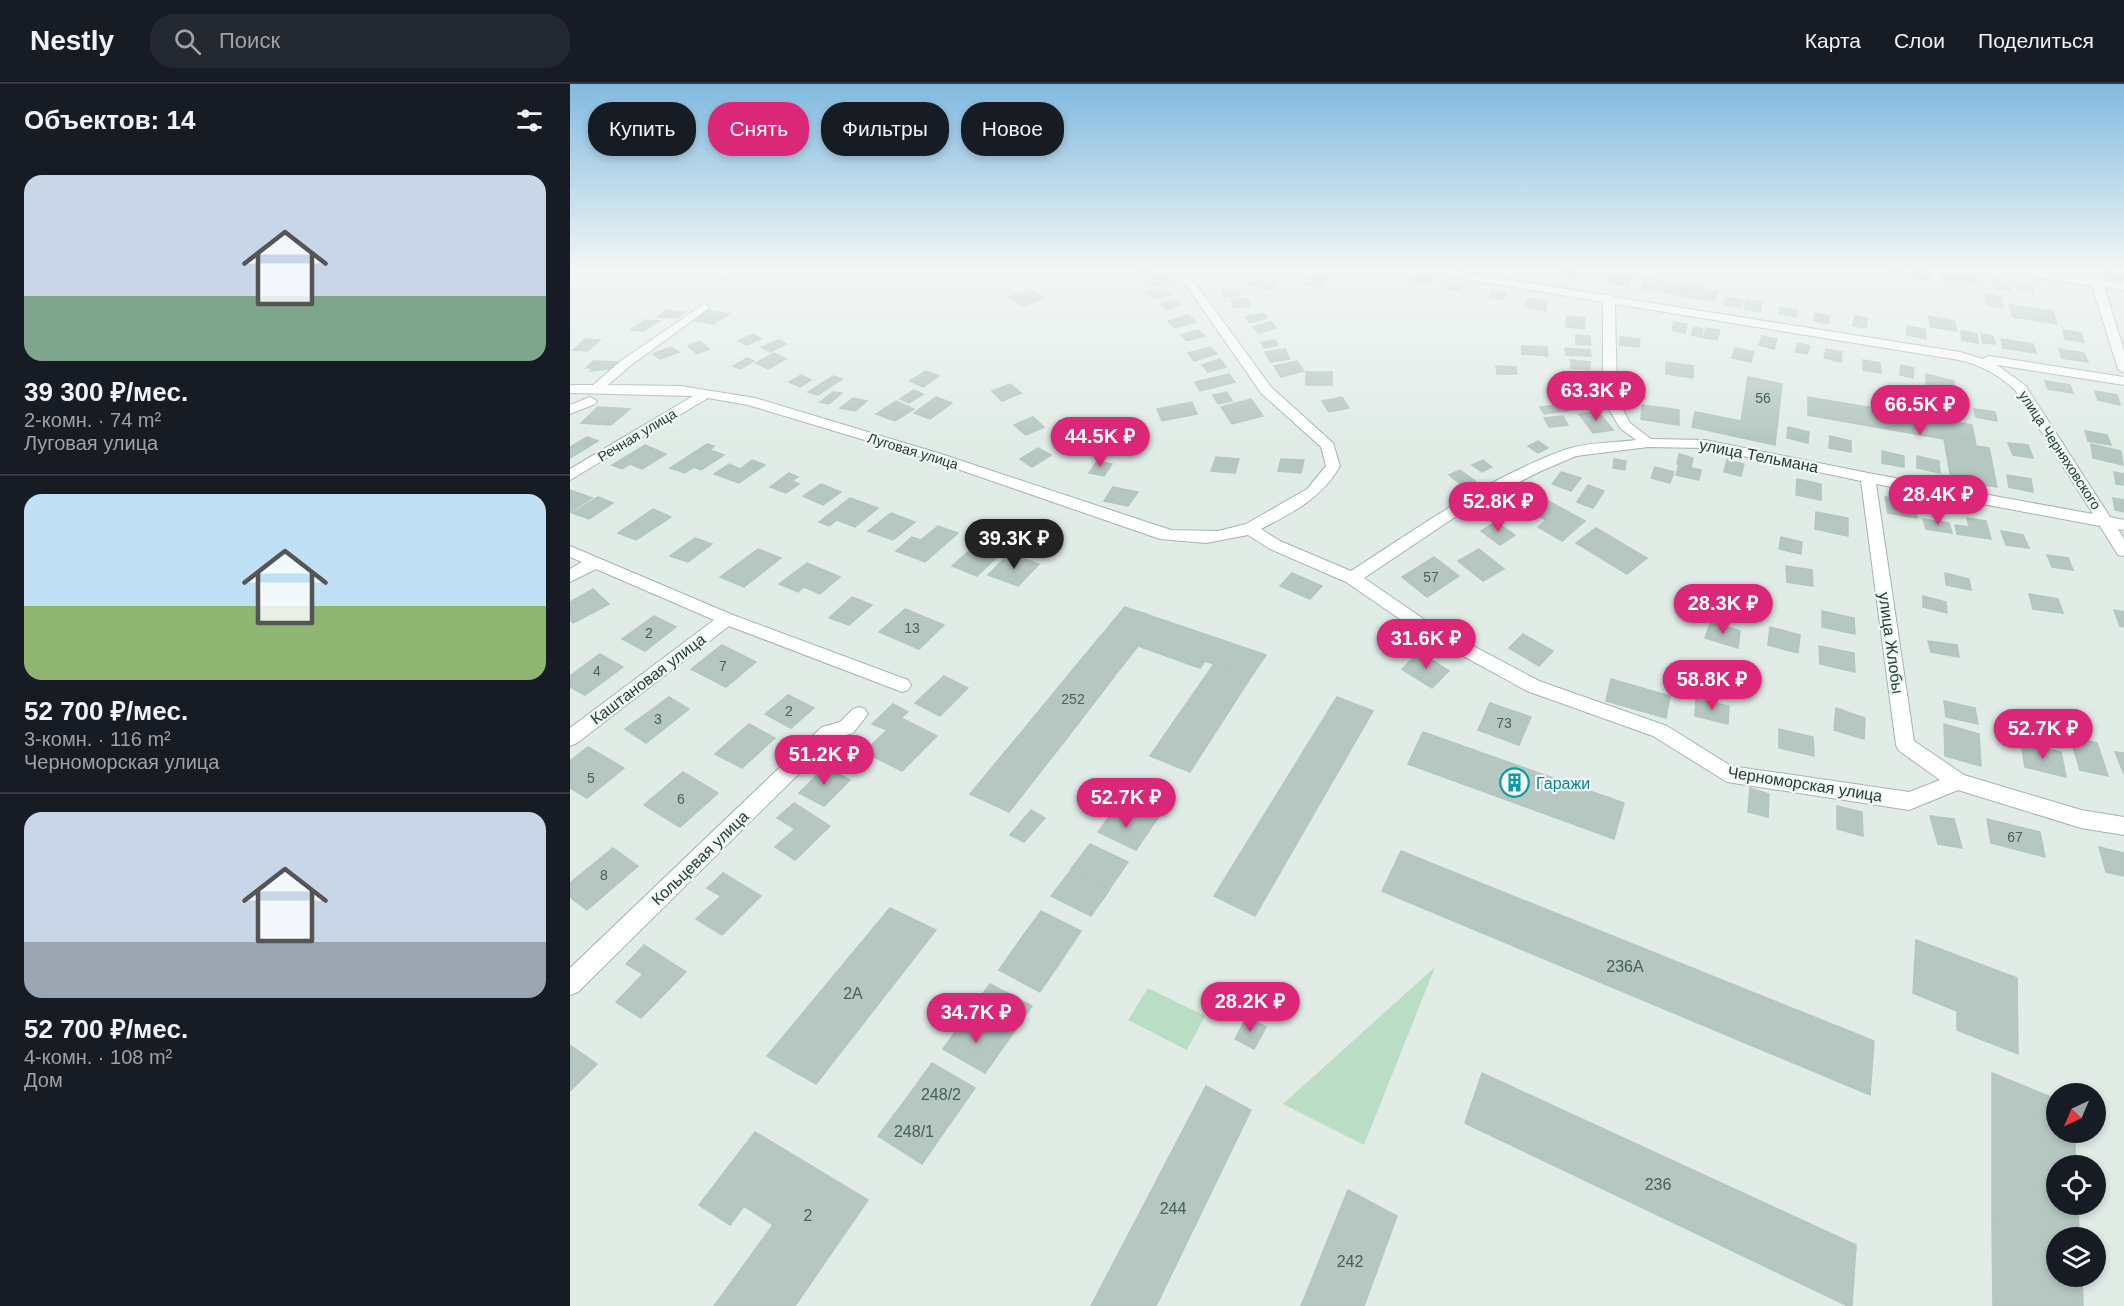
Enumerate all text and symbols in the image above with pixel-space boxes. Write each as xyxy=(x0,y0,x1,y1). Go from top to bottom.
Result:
search box xyxy=(150,14,570,68)
text: Nestly xyxy=(30,25,114,56)
icon: search xyxy=(171,25,204,58)
text: Поиск xyxy=(219,28,280,53)
text: Карта xyxy=(1805,29,1861,52)
text: Слои xyxy=(1894,29,1945,52)
text: Поделиться xyxy=(1978,29,2094,52)
chip: Купить xyxy=(588,102,696,156)
chip: Снять xyxy=(708,102,809,156)
chip: Фильтры xyxy=(821,102,949,156)
chip: Новое xyxy=(961,102,1064,156)
icon: filters xyxy=(513,104,546,137)
text: Объектов: 14 xyxy=(24,105,195,135)
icon: home xyxy=(231,214,339,322)
pin: 63.3K ₽ xyxy=(1541,371,1651,422)
text: 39 300 ₽/мес. xyxy=(24,377,188,407)
text: 63.3K ₽ xyxy=(1561,379,1631,401)
pin: 66.5K ₽ xyxy=(1865,385,1975,436)
street label: улица Черняховского xyxy=(2016,388,2104,512)
house number: 56 xyxy=(1755,390,1771,406)
text: 66.5K ₽ xyxy=(1885,393,1955,415)
street label: Речная улица xyxy=(595,405,679,465)
text: 2-комн. · 74 m² xyxy=(24,409,161,431)
pin: 44.5K ₽ xyxy=(1045,417,1155,468)
text: 44.5K ₽ xyxy=(1065,425,1135,447)
street label: Луговая улица xyxy=(866,430,960,472)
text: Луговая улица xyxy=(24,432,158,454)
street label: улица Тельмана xyxy=(1698,436,1820,476)
pin: 28.4K ₽ xyxy=(1883,475,1993,526)
pin: 52.8K ₽ xyxy=(1443,482,1553,533)
text: 28.4K ₽ xyxy=(1903,483,1973,505)
text: 52.8K ₽ xyxy=(1463,490,1533,512)
pin: 39.3K ₽ xyxy=(959,519,1069,570)
text: 39.3K ₽ xyxy=(979,527,1049,549)
icon: home xyxy=(231,533,339,641)
house number: 57 xyxy=(1423,569,1439,585)
pin: 28.3K ₽ xyxy=(1668,584,1778,635)
street label: улица Жлобы xyxy=(1875,591,1907,695)
text: 28.3K ₽ xyxy=(1688,592,1758,614)
pin: 31.6K ₽ xyxy=(1371,619,1481,670)
house number: 13 xyxy=(904,620,920,636)
house number: 2 xyxy=(645,625,653,641)
text: 31.6K ₽ xyxy=(1391,627,1461,649)
street label: Каштановая улица xyxy=(587,630,709,728)
house number: 7 xyxy=(719,658,727,674)
pin: 58.8K ₽ xyxy=(1657,660,1767,711)
house number: 4 xyxy=(593,663,601,679)
text: 58.8K ₽ xyxy=(1677,668,1747,690)
house number: 252 xyxy=(1061,691,1085,707)
text: 52 700 ₽/мес. xyxy=(24,696,188,726)
house number: 2 xyxy=(785,703,793,719)
pin: 52.7K ₽ xyxy=(1988,709,2098,760)
house number: 3 xyxy=(654,711,662,727)
house number: 73 xyxy=(1496,715,1512,731)
text: 52.7K ₽ xyxy=(2008,717,2078,739)
text: 3-комн. · 116 m² xyxy=(24,728,171,750)
pin: 51.2K ₽ xyxy=(769,735,879,786)
text: 51.2K ₽ xyxy=(789,743,859,765)
text: Черноморская улица xyxy=(24,751,219,773)
street label: Черноморская улица xyxy=(1726,763,1884,805)
building icon: Гаражи xyxy=(1499,767,1531,799)
house number: 5 xyxy=(587,770,595,786)
place label: Гаражи xyxy=(1536,775,1590,792)
pin: 52.7K ₽ xyxy=(1071,778,1181,829)
text: 52.7K ₽ xyxy=(1091,786,1161,808)
house number: 6 xyxy=(677,791,685,807)
street label: Кольцевая улица xyxy=(648,807,752,908)
house number: 67 xyxy=(2007,829,2023,845)
icon: home xyxy=(231,851,339,959)
house number: 8 xyxy=(600,867,608,883)
house number: 236А xyxy=(1606,958,1644,975)
pin: 28.2K ₽ xyxy=(1195,982,1305,1033)
house number: 2А xyxy=(843,985,863,1002)
text: 28.2K ₽ xyxy=(1215,990,1285,1012)
pin: 34.7K ₽ xyxy=(921,993,1031,1044)
text: 34.7K ₽ xyxy=(941,1001,1011,1023)
text: 52 700 ₽/мес. xyxy=(24,1014,188,1044)
text: 4-комн. · 108 m² xyxy=(24,1046,172,1068)
text: Дом xyxy=(24,1069,63,1091)
north arrow xyxy=(2046,1083,2106,1143)
map controls xyxy=(2046,1083,2106,1287)
house number: 248/2 xyxy=(921,1086,961,1103)
house number: 248/1 xyxy=(894,1123,934,1140)
button: locate xyxy=(2046,1155,2106,1215)
house number: 236 xyxy=(1645,1176,1671,1193)
house number: 244 xyxy=(1160,1200,1186,1217)
house number: 2 xyxy=(804,1207,813,1224)
button: layers xyxy=(2046,1227,2106,1287)
house number: 242 xyxy=(1337,1253,1363,1270)

